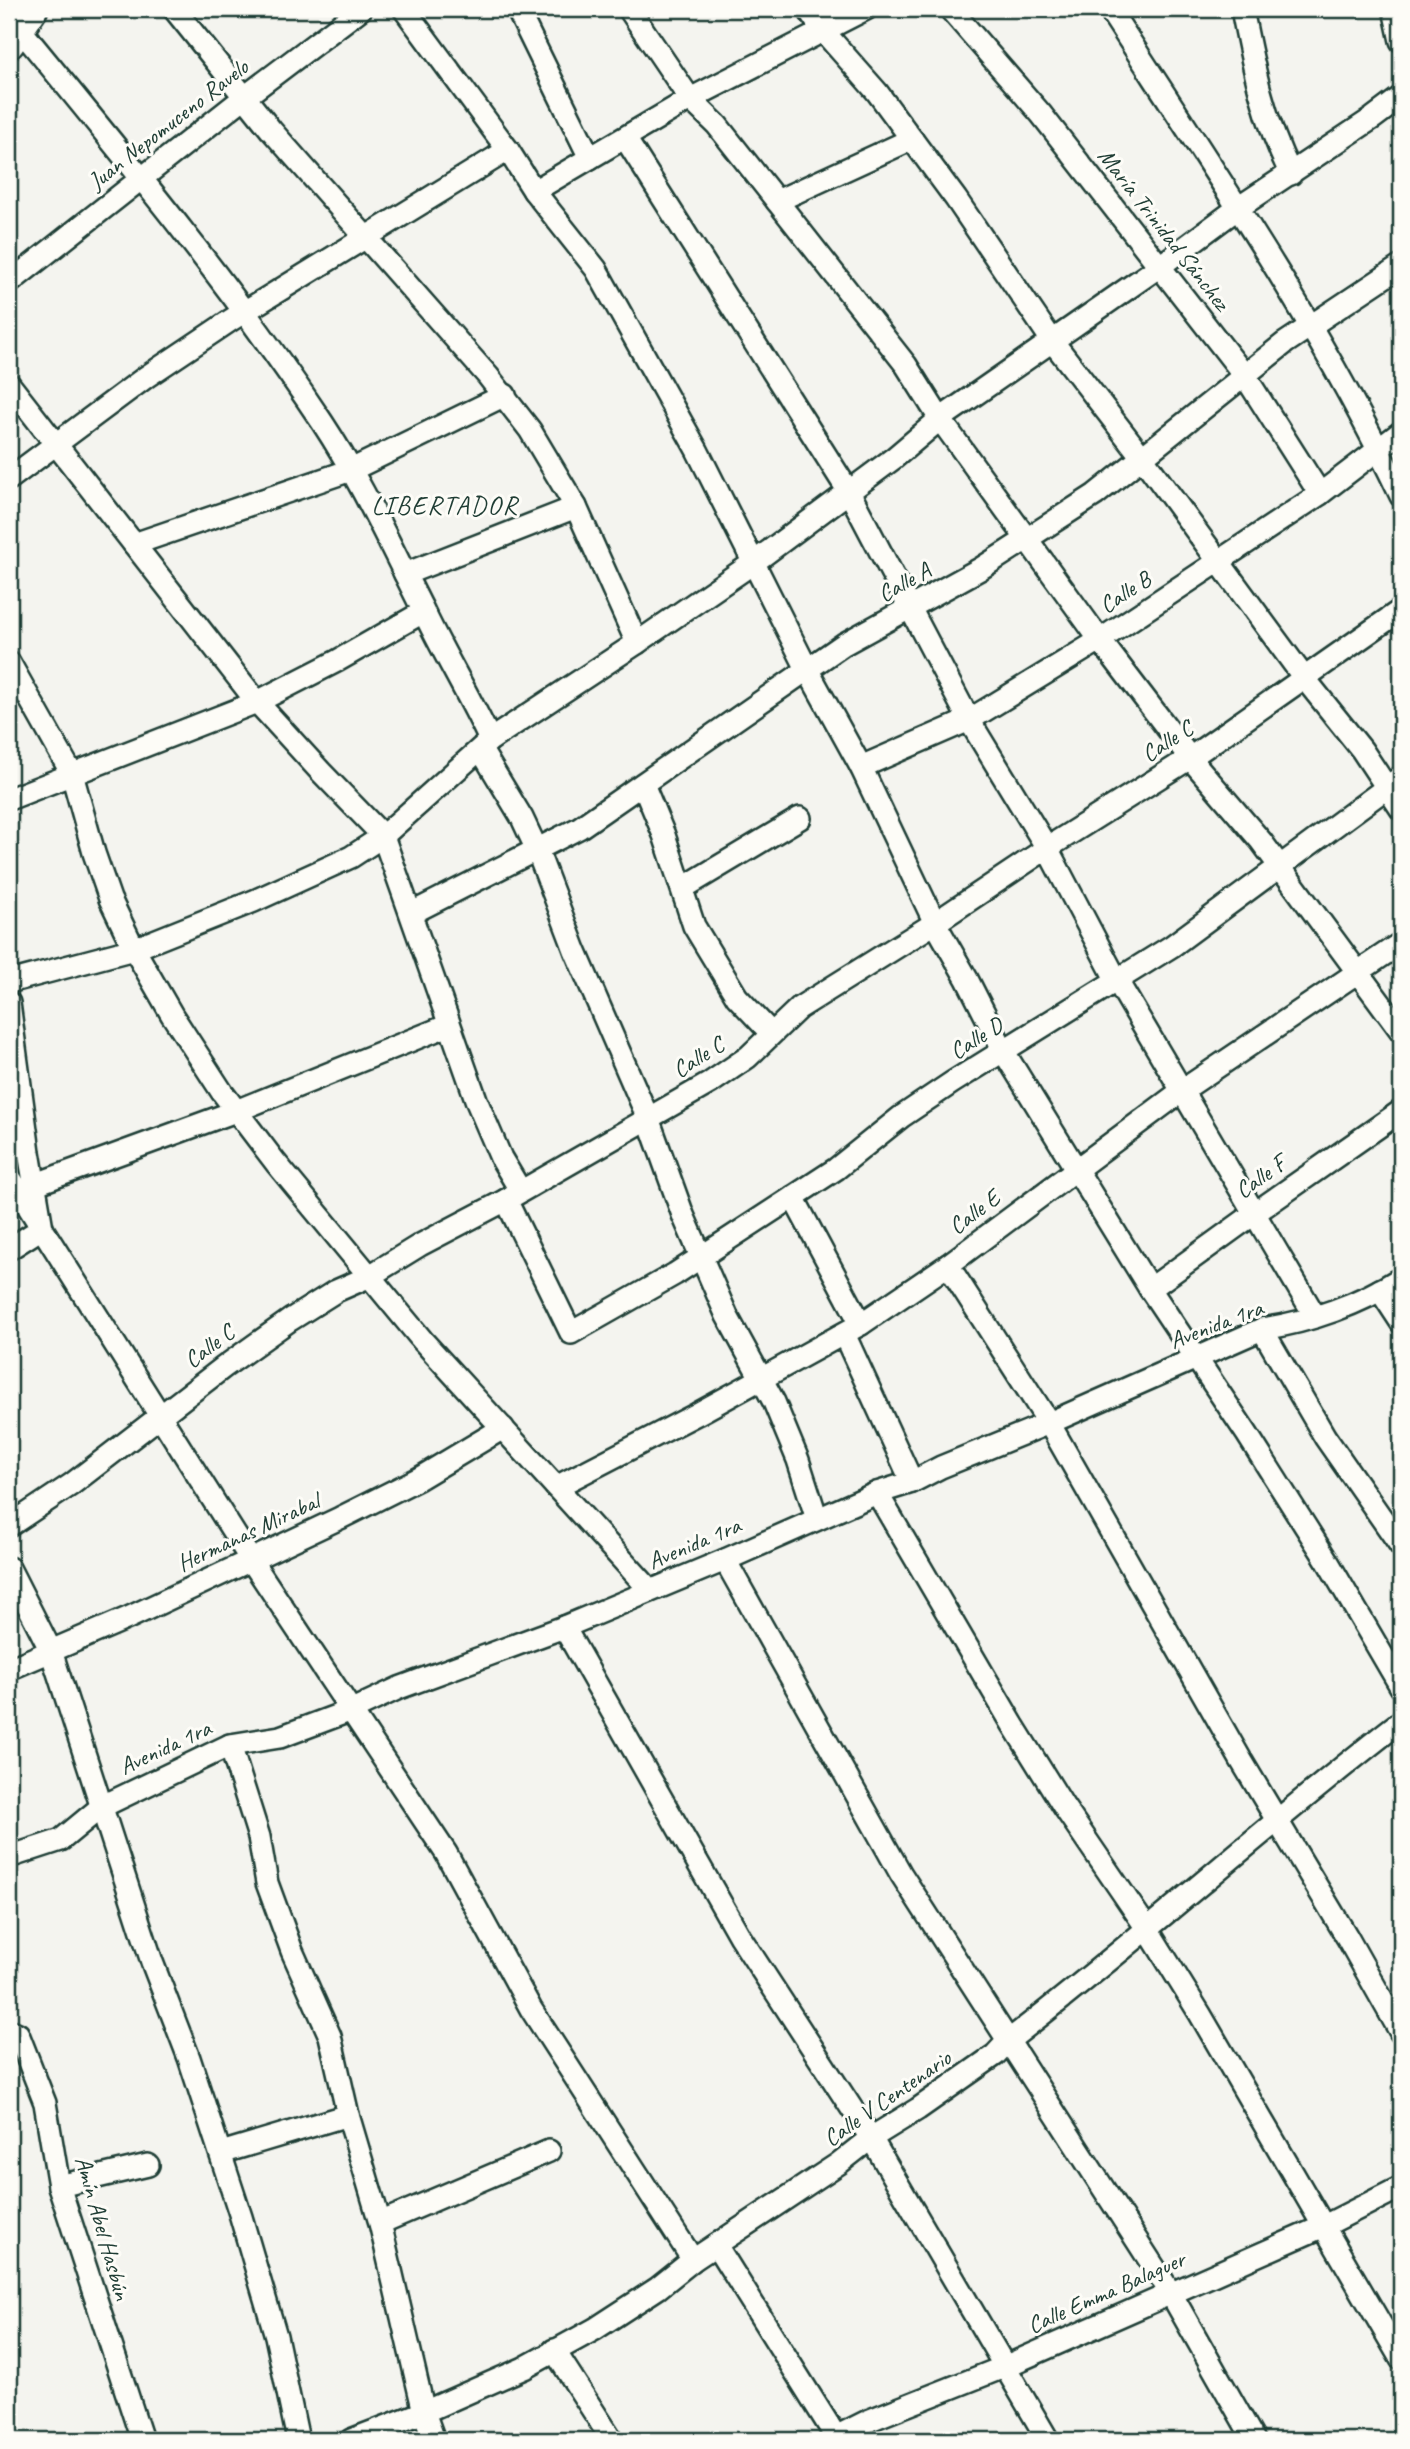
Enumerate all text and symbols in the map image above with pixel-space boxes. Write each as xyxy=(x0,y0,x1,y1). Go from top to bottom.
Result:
street label: Juan Nepomuceno Ravelo xyxy=(81,51,255,197)
street label: María Trinidad Sánchez xyxy=(1091,142,1238,318)
district label: LIBERTADOR xyxy=(372,489,520,522)
street label: Calle A xyxy=(872,555,936,609)
street label: Calle B xyxy=(1093,563,1158,620)
street label: Calle C xyxy=(1136,712,1201,769)
street label: Calle D xyxy=(944,1009,1010,1066)
street label: Calle C xyxy=(667,1028,732,1084)
street label: Calle F xyxy=(1229,1146,1296,1205)
street label: Calle E xyxy=(943,1181,1008,1241)
street label: Avenida 1ra xyxy=(1165,1292,1268,1356)
street label: Calle C xyxy=(178,1315,243,1375)
street label: Hermanas Mirabal xyxy=(172,1484,327,1578)
street label: Avenida 1ra xyxy=(643,1509,746,1576)
street label: Avenida 1ra xyxy=(114,1712,217,1781)
street label: Calle V Centenario xyxy=(817,2042,958,2153)
street label: Amín Abel Hasbún xyxy=(68,2153,138,2305)
street label: Calle Emma Balaguer xyxy=(1023,2243,1192,2340)

